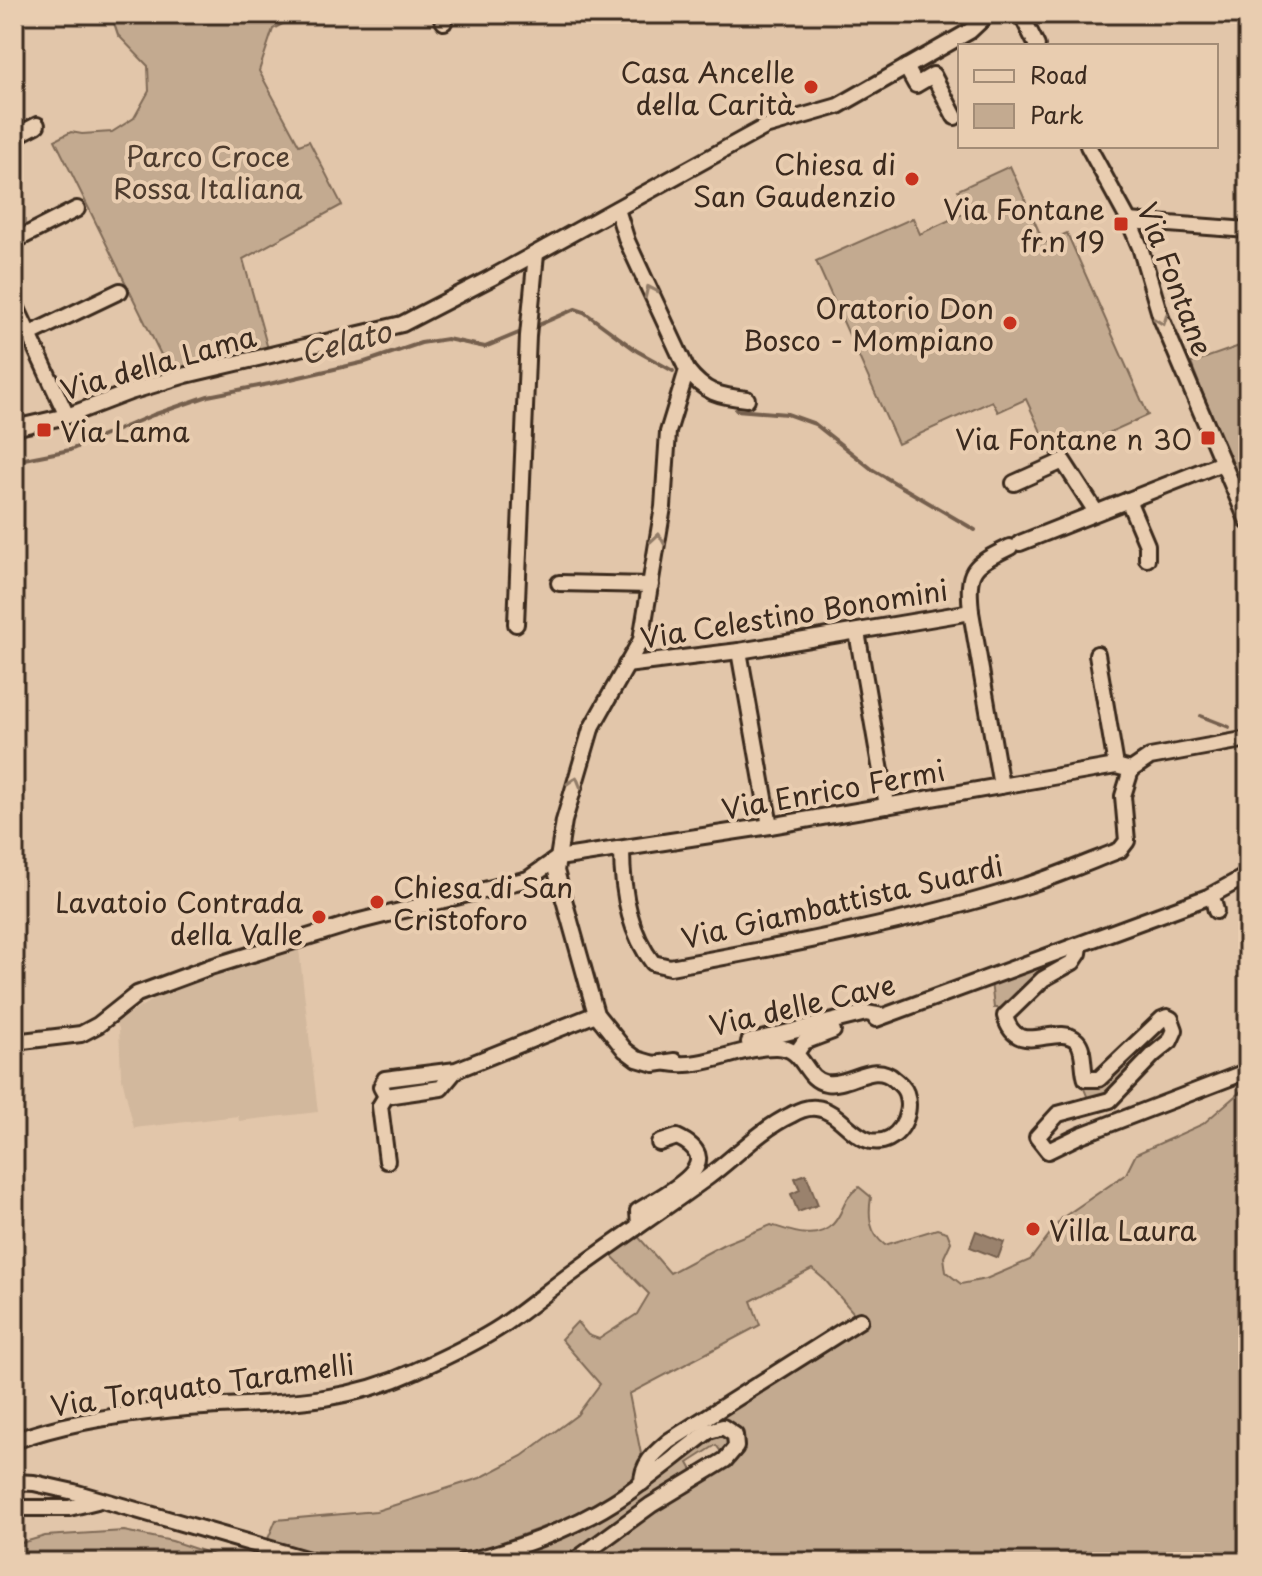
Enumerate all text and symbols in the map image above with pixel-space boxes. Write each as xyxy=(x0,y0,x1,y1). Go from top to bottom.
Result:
legend xyxy=(958,44,1218,148)
place label: Casa Ancelle della Carità xyxy=(621,50,796,125)
text: Road xyxy=(1030,56,1088,92)
marker: Casa Ancelle della Carità xyxy=(802,78,820,96)
text: Park xyxy=(1030,96,1084,132)
park label: Parco Croce Rossa Italiana xyxy=(113,134,303,209)
place label: Chiesa di San Gaudenzio xyxy=(693,142,896,217)
marker: Chiesa di San Gaudenzio xyxy=(903,170,921,188)
place label: Via Fontane fr.n 19 xyxy=(943,187,1105,262)
street label: Via Fontane xyxy=(1127,196,1225,362)
marker: Via Fontane fr.n 19 xyxy=(1112,215,1130,233)
one-way arrow xyxy=(644,284,660,299)
place label: Oratorio Don Bosco - Mompiano xyxy=(743,286,994,361)
water label: Celato xyxy=(295,307,397,375)
one-way arrow xyxy=(1153,312,1169,326)
street label: Via della Lama xyxy=(55,313,261,410)
marker: Oratorio Don Bosco - Mompiano xyxy=(1001,314,1019,332)
place label: Via Lama xyxy=(60,409,190,452)
place label: Via Fontane n 30 xyxy=(955,417,1192,460)
marker: Via Lama xyxy=(35,421,53,439)
marker: Via Fontane n 30 xyxy=(1199,429,1217,447)
one-way arrow xyxy=(649,532,666,546)
street label: Via Celestino Bonomini xyxy=(637,567,951,659)
street label: Via Enrico Fermi xyxy=(718,748,948,830)
one-way arrow xyxy=(566,776,582,790)
street label: Via Giambattista Suardi xyxy=(677,843,1007,959)
place label: Chiesa di San Cristoforo xyxy=(393,865,573,940)
place label: Lavatoio Contrada della Valle xyxy=(55,880,303,955)
marker: Chiesa di San Cristoforo xyxy=(368,893,386,911)
marker: Lavatoio Contrada della Valle xyxy=(310,908,328,926)
street label: Via delle Cave xyxy=(705,962,899,1046)
place label: Villa Laura xyxy=(1049,1208,1197,1251)
marker: Villa Laura xyxy=(1024,1220,1042,1238)
street label: Via Torquato Taramelli xyxy=(47,1341,357,1427)

